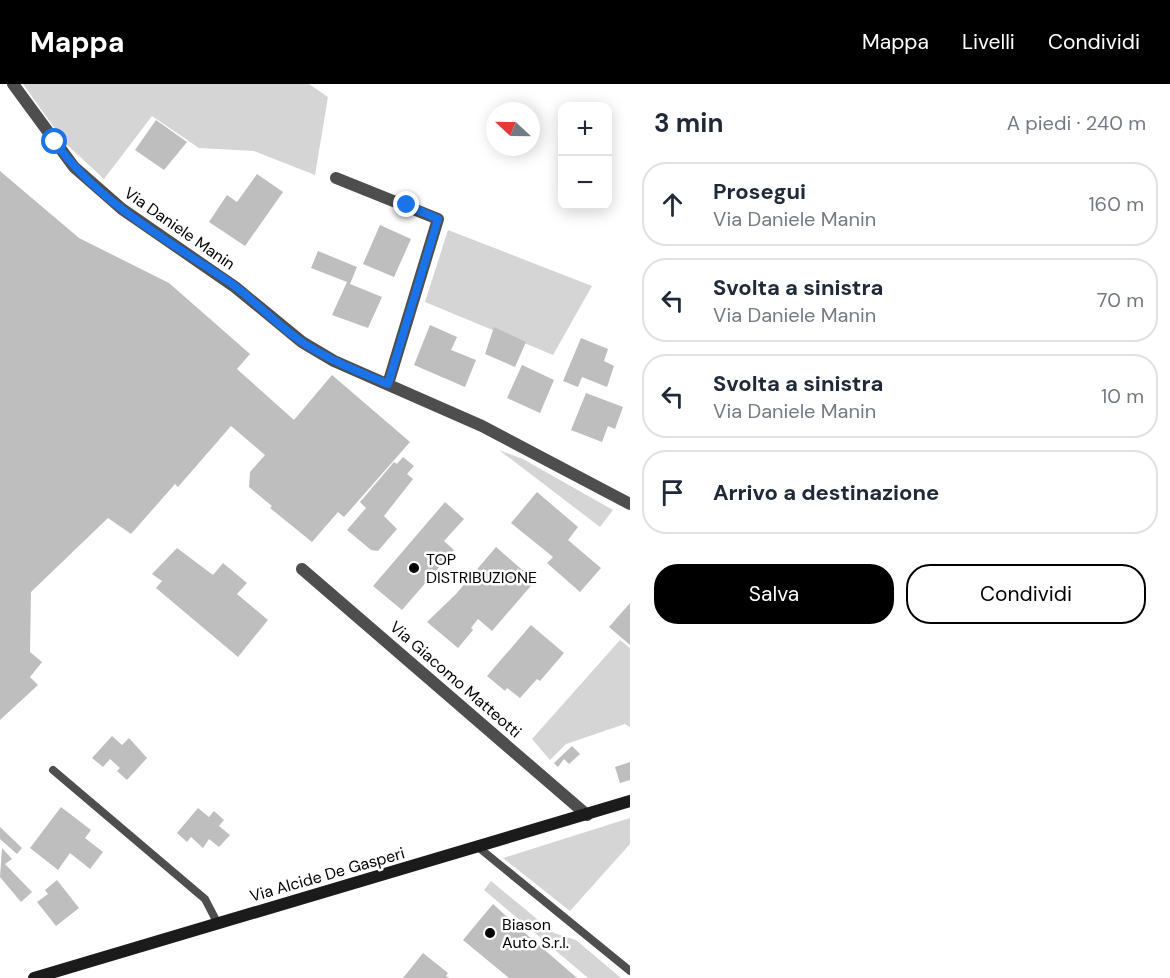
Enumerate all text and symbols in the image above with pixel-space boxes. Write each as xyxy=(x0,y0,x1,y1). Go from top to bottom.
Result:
text: Mappa xyxy=(30,24,124,61)
text: Mappa xyxy=(862,28,929,56)
text: Livelli xyxy=(962,28,1015,56)
text: Condividi xyxy=(1048,28,1140,56)
north arrow xyxy=(486,102,540,156)
map controls xyxy=(558,102,612,210)
button: + xyxy=(558,102,612,156)
text: 3 min xyxy=(654,106,723,140)
text: A piedi · 240 m xyxy=(1007,110,1146,136)
route start xyxy=(41,128,67,154)
button: − xyxy=(558,156,612,210)
text: Prosegui xyxy=(713,177,806,206)
street label: Via Daniele Manin xyxy=(120,182,239,274)
icon: ahead xyxy=(656,188,689,221)
route end xyxy=(393,191,419,217)
text: 160 m xyxy=(1088,191,1144,217)
text: Via Daniele Manin xyxy=(713,206,876,232)
text: Svolta a sinistra xyxy=(713,273,883,302)
icon: left xyxy=(656,284,689,317)
text: 70 m xyxy=(1097,287,1144,313)
text: Via Daniele Manin xyxy=(713,302,876,328)
text: Svolta a sinistra xyxy=(713,369,883,398)
icon: left xyxy=(656,380,689,413)
text: 10 m xyxy=(1101,383,1144,409)
text: Via Daniele Manin xyxy=(713,398,876,424)
icon: arrive xyxy=(656,476,689,509)
text: Arrivo a destinazione xyxy=(713,478,939,507)
place label: TOP DISTRIBUZIONE xyxy=(426,549,537,588)
marker: TOP DISTRIBUZIONE xyxy=(407,561,421,575)
button: Salva xyxy=(654,564,894,624)
button: Condividi xyxy=(906,564,1146,624)
street label: Via Giacomo Matteotti xyxy=(385,616,526,742)
street label: Via Alcide De Gasperi xyxy=(247,842,407,907)
place label: Biason Auto S.r.l. xyxy=(502,914,569,953)
marker: Biason Auto S.r.l. xyxy=(483,926,497,940)

